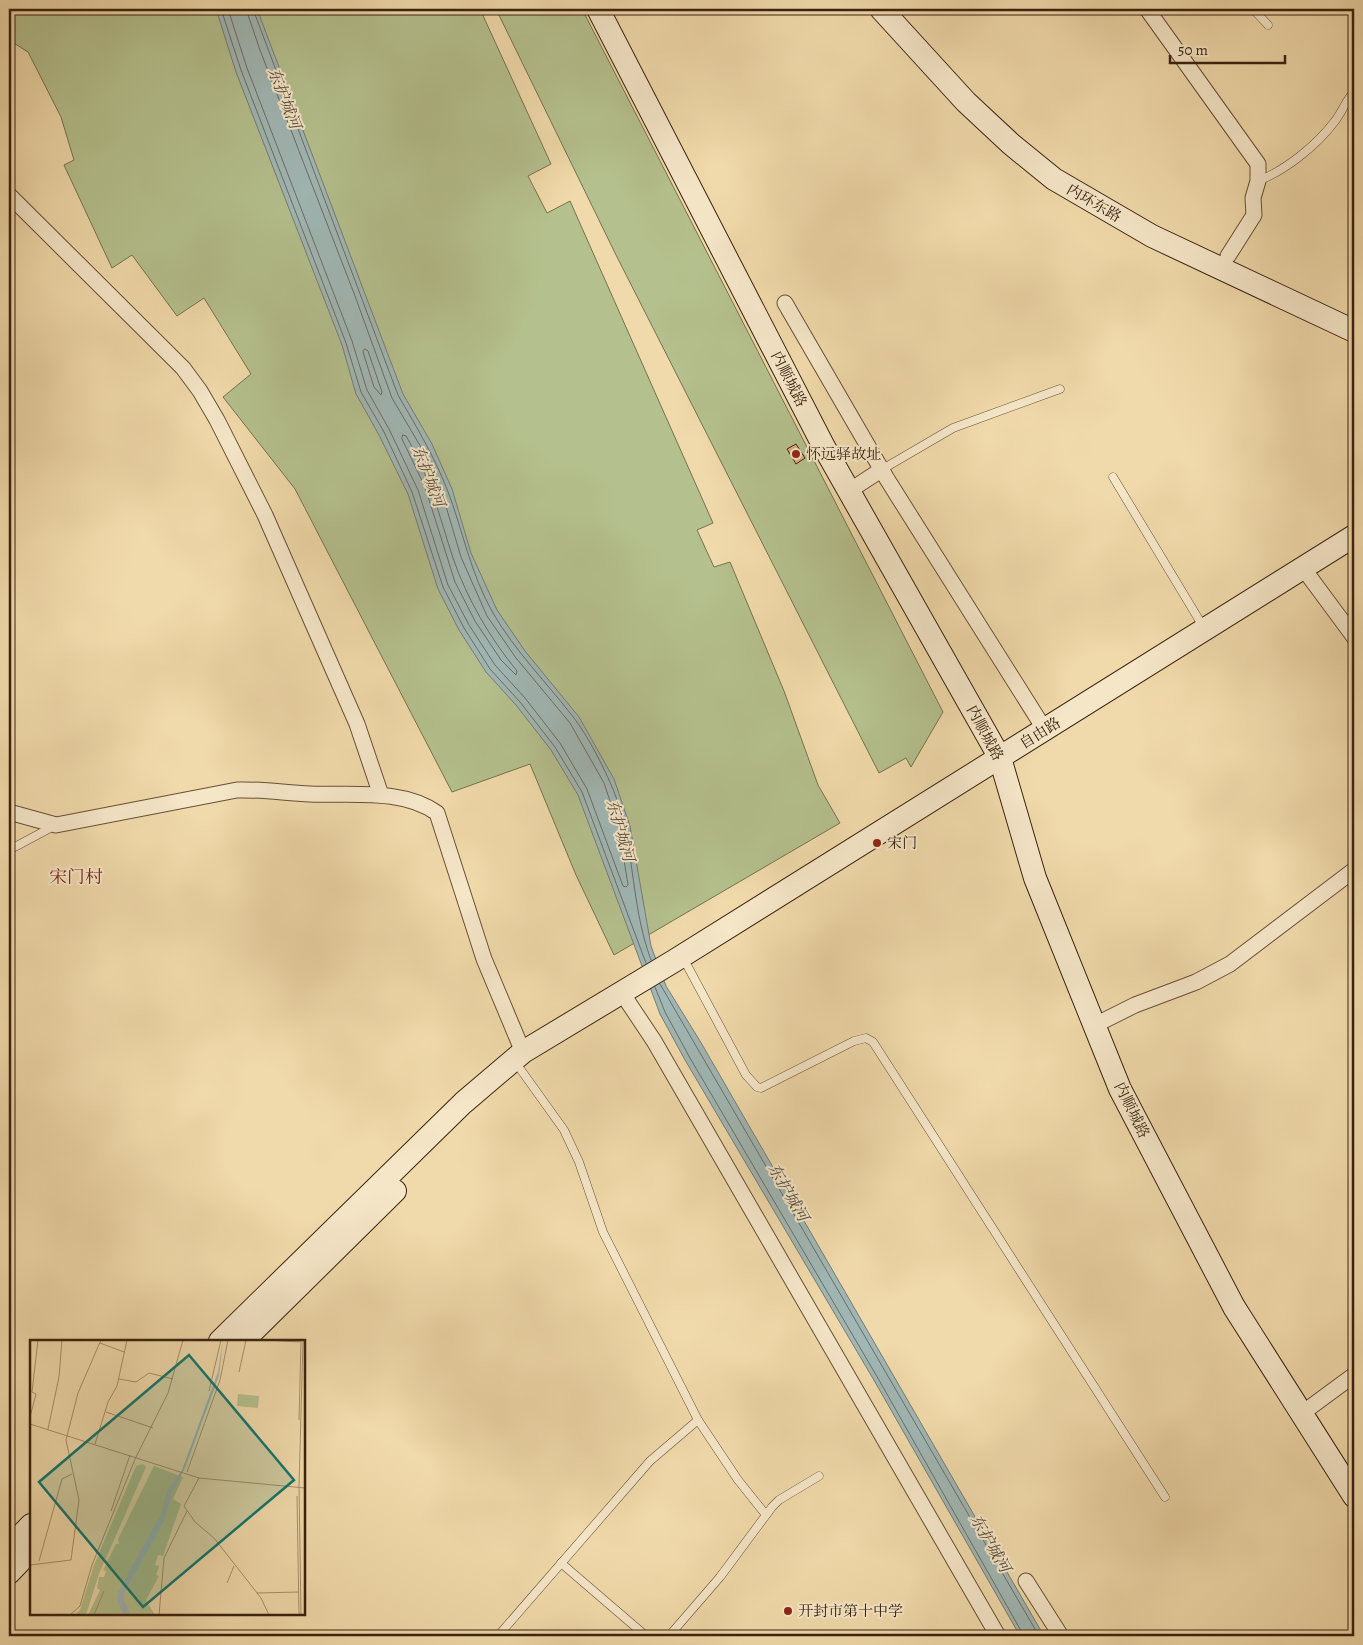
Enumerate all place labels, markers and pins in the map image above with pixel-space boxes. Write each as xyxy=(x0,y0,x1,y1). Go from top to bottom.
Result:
place label: 怀远驿故址 xyxy=(806,444,881,464)
marker: 怀远驿故址 xyxy=(790,448,802,460)
place label: 宋门 xyxy=(887,833,917,853)
marker: 宋门 xyxy=(871,837,883,849)
place label: 开封市第十中学 xyxy=(798,1601,903,1621)
marker: 开封市第十中学 xyxy=(782,1605,794,1617)

